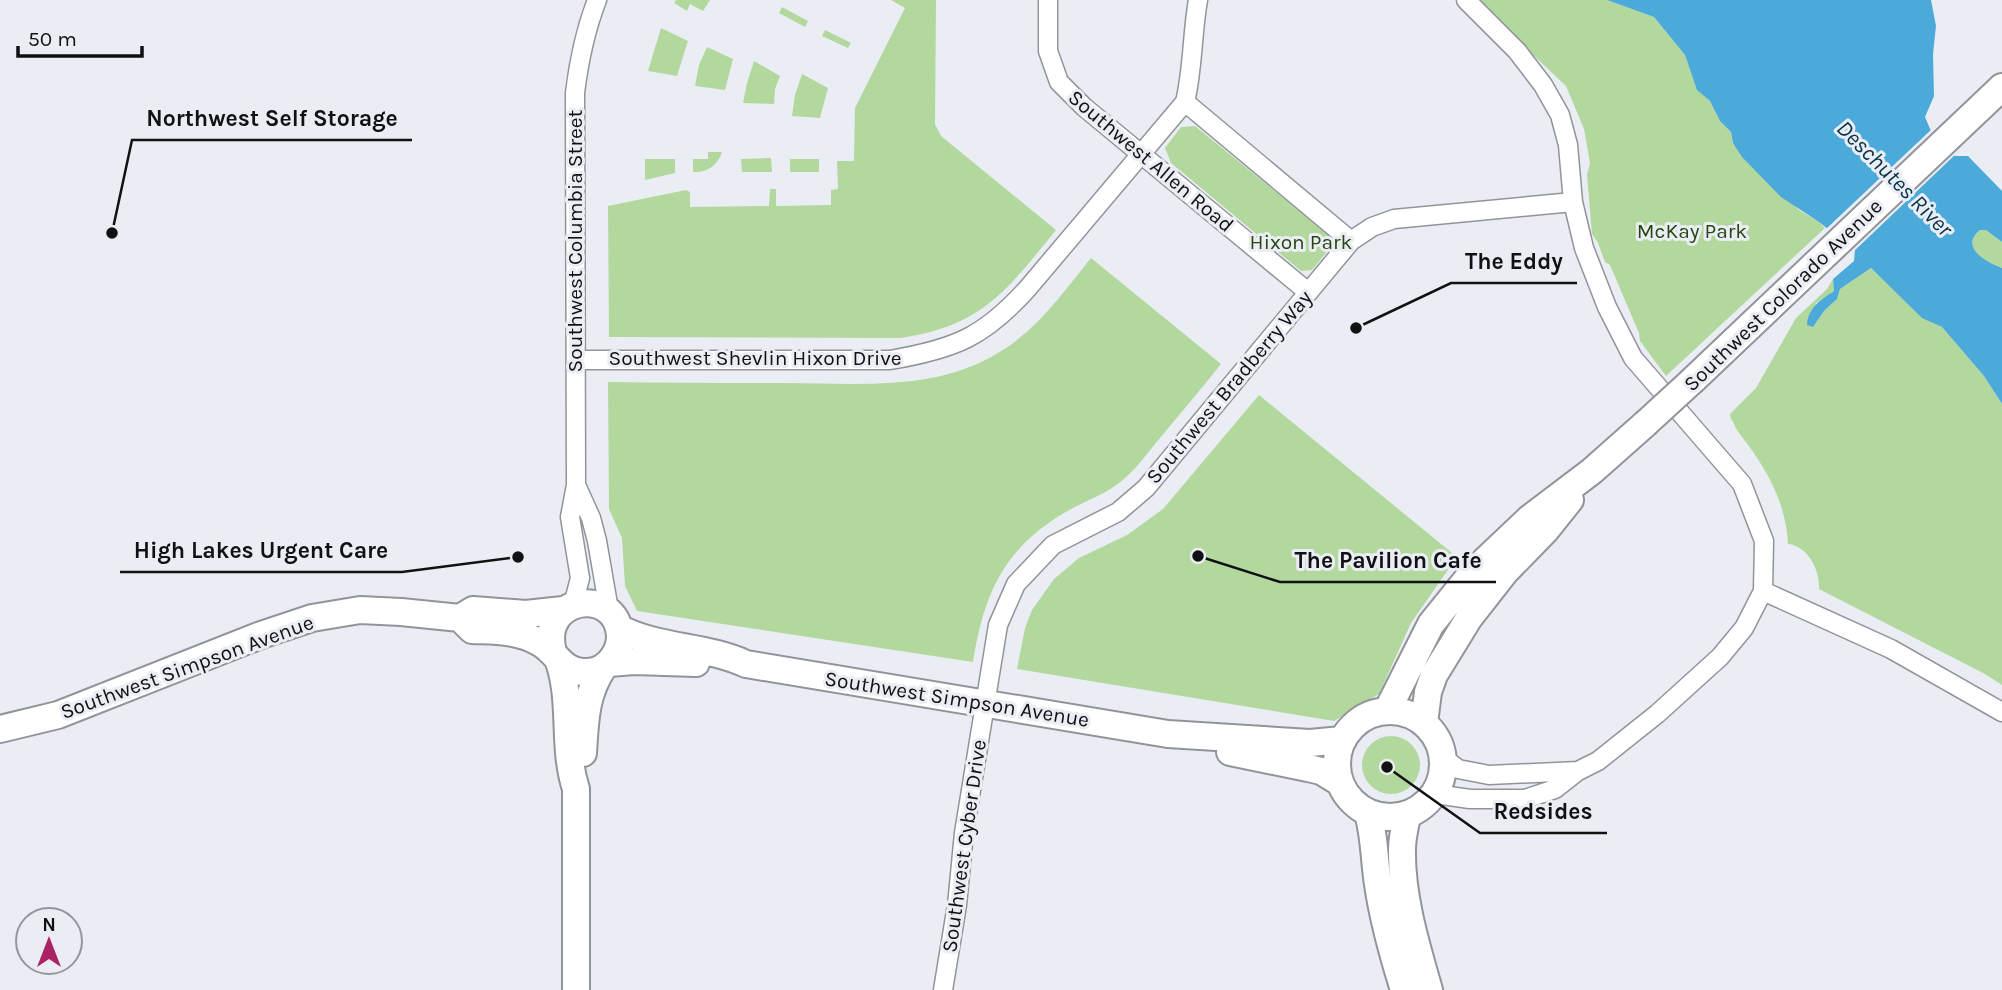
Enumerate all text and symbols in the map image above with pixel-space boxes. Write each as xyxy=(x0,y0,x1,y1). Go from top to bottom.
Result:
scale bar xyxy=(18,14,142,58)
text: 50 m xyxy=(28,27,77,51)
street label: Southwest Allen Road xyxy=(1064,85,1238,237)
callout: Northwest Self Storage xyxy=(132,96,412,140)
text: Northwest Self Storage xyxy=(146,105,398,132)
street label: Southwest Columbia Street xyxy=(563,109,587,372)
water label: Deschutes River xyxy=(1831,115,1959,243)
street label: Southwest Colorado Avenue xyxy=(1679,194,1887,396)
park label: McKay Park xyxy=(1637,219,1747,243)
park label: Hixon Park xyxy=(1250,230,1353,254)
callout: The Eddy xyxy=(1451,239,1577,283)
text: The Eddy xyxy=(1465,248,1563,275)
street label: Southwest Bradberry Way xyxy=(1141,285,1317,488)
street label: Southwest Shevlin Hixon Drive xyxy=(608,346,902,370)
callout: High Lakes Urgent Care xyxy=(120,528,402,572)
text: High Lakes Urgent Care xyxy=(134,537,388,564)
callout: The Pavilion Cafe xyxy=(1280,538,1496,582)
text: The Pavilion Cafe xyxy=(1294,547,1482,574)
street label: Southwest Simpson Avenue xyxy=(57,610,317,724)
street label: Southwest Simpson Avenue xyxy=(823,666,1091,732)
street label: Southwest Cyber Drive xyxy=(937,738,991,954)
callout: Redsides xyxy=(1480,789,1607,833)
text: Redsides xyxy=(1493,798,1593,825)
north arrow xyxy=(14,906,84,976)
text: N xyxy=(42,914,56,936)

